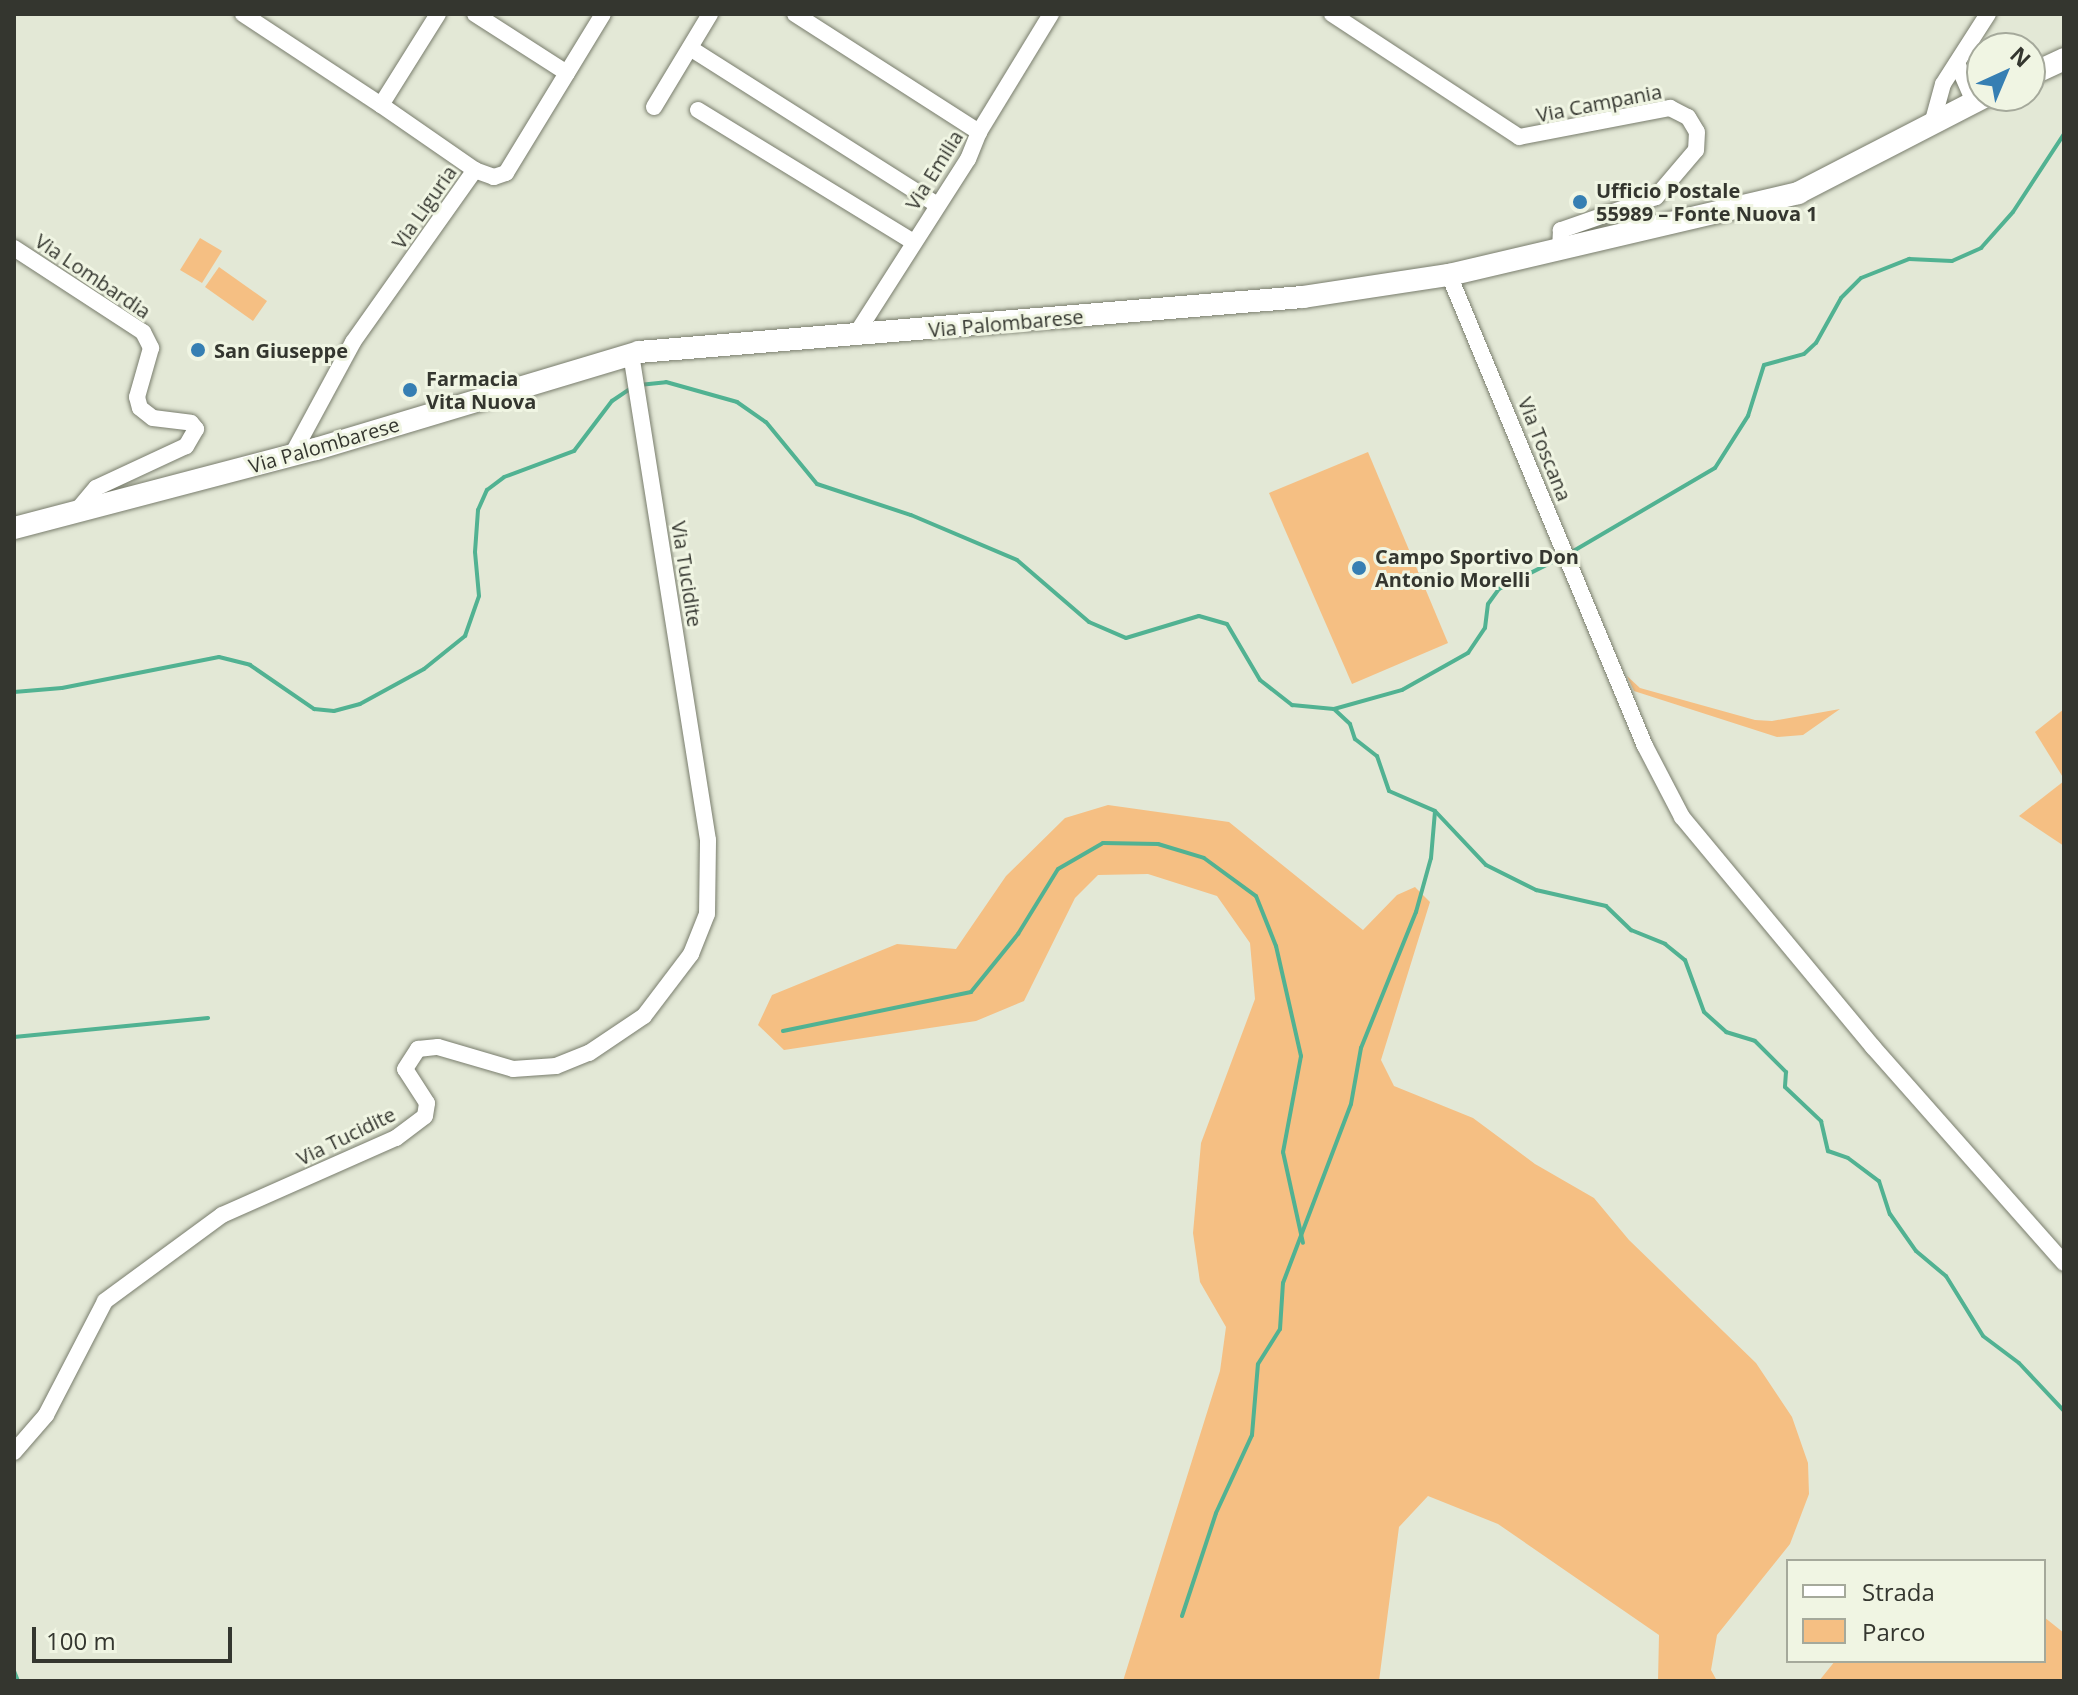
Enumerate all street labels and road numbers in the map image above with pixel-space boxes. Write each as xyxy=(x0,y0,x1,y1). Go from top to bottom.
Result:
street label: Via Campania xyxy=(1534,79,1664,127)
street label: Via Emilia xyxy=(900,126,968,214)
street label: Via Liguria xyxy=(387,161,461,253)
street label: Via Lombardia xyxy=(31,229,155,323)
street label: Via Palombarese xyxy=(927,304,1085,342)
street label: Via Toscana xyxy=(1513,394,1577,504)
street label: Via Palombarese xyxy=(246,412,402,478)
street label: Via Tucidite xyxy=(667,519,707,629)
street label: Via Tucidite xyxy=(293,1102,399,1170)

